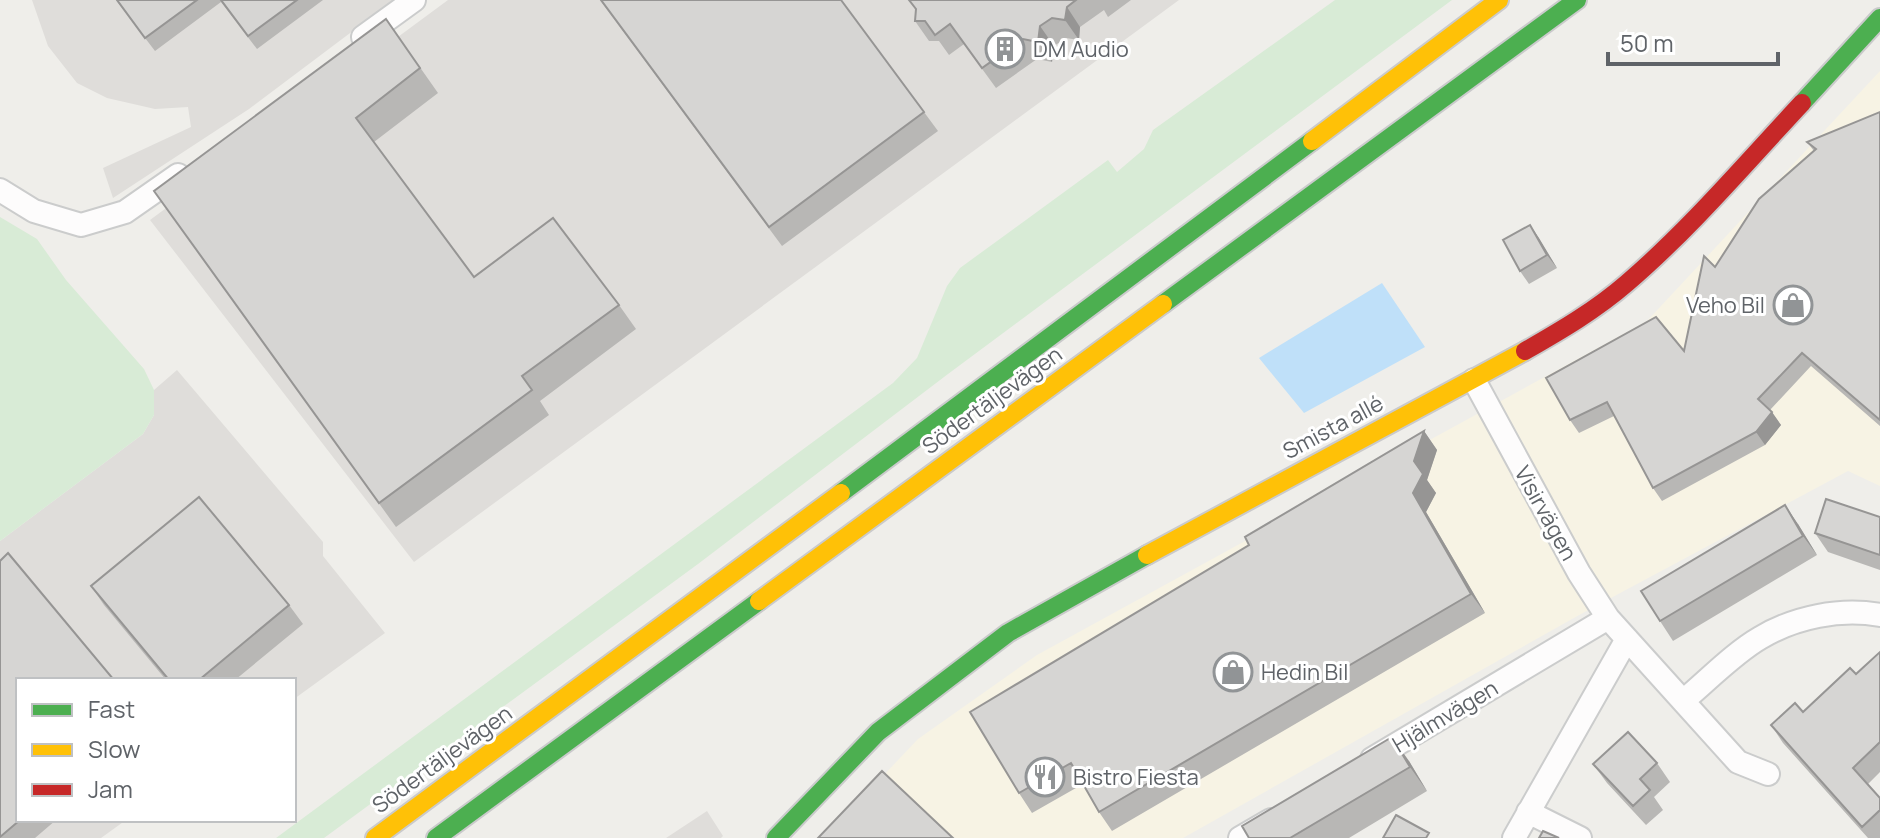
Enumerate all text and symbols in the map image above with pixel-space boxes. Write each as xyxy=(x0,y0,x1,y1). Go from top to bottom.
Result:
scale bar xyxy=(1608,16,1778,66)
text: 50 m xyxy=(1620,26,1674,59)
building icon: DM Audio xyxy=(984,28,1026,70)
place label: DM Audio xyxy=(1033,34,1129,64)
shop icon: Veho Bil xyxy=(1772,284,1814,326)
place label: Veho Bil xyxy=(1686,290,1765,320)
street label: Södertäljevägen xyxy=(916,339,1068,461)
street label: Smista allé xyxy=(1278,388,1389,466)
street label: Visirvägen xyxy=(1508,460,1584,566)
shop icon: Hedin Bil xyxy=(1212,651,1254,693)
place label: Hedin Bil xyxy=(1261,657,1348,687)
street label: Hjälmvägen xyxy=(1387,673,1503,759)
legend xyxy=(16,678,296,822)
text: Fast xyxy=(88,692,135,725)
street label: Södertäljevägen xyxy=(366,698,518,820)
text: Slow xyxy=(88,732,141,765)
restaurant icon: Bistro Fiesta xyxy=(1024,756,1066,798)
place label: Bistro Fiesta xyxy=(1073,762,1199,792)
text: Jam xyxy=(88,772,133,805)

